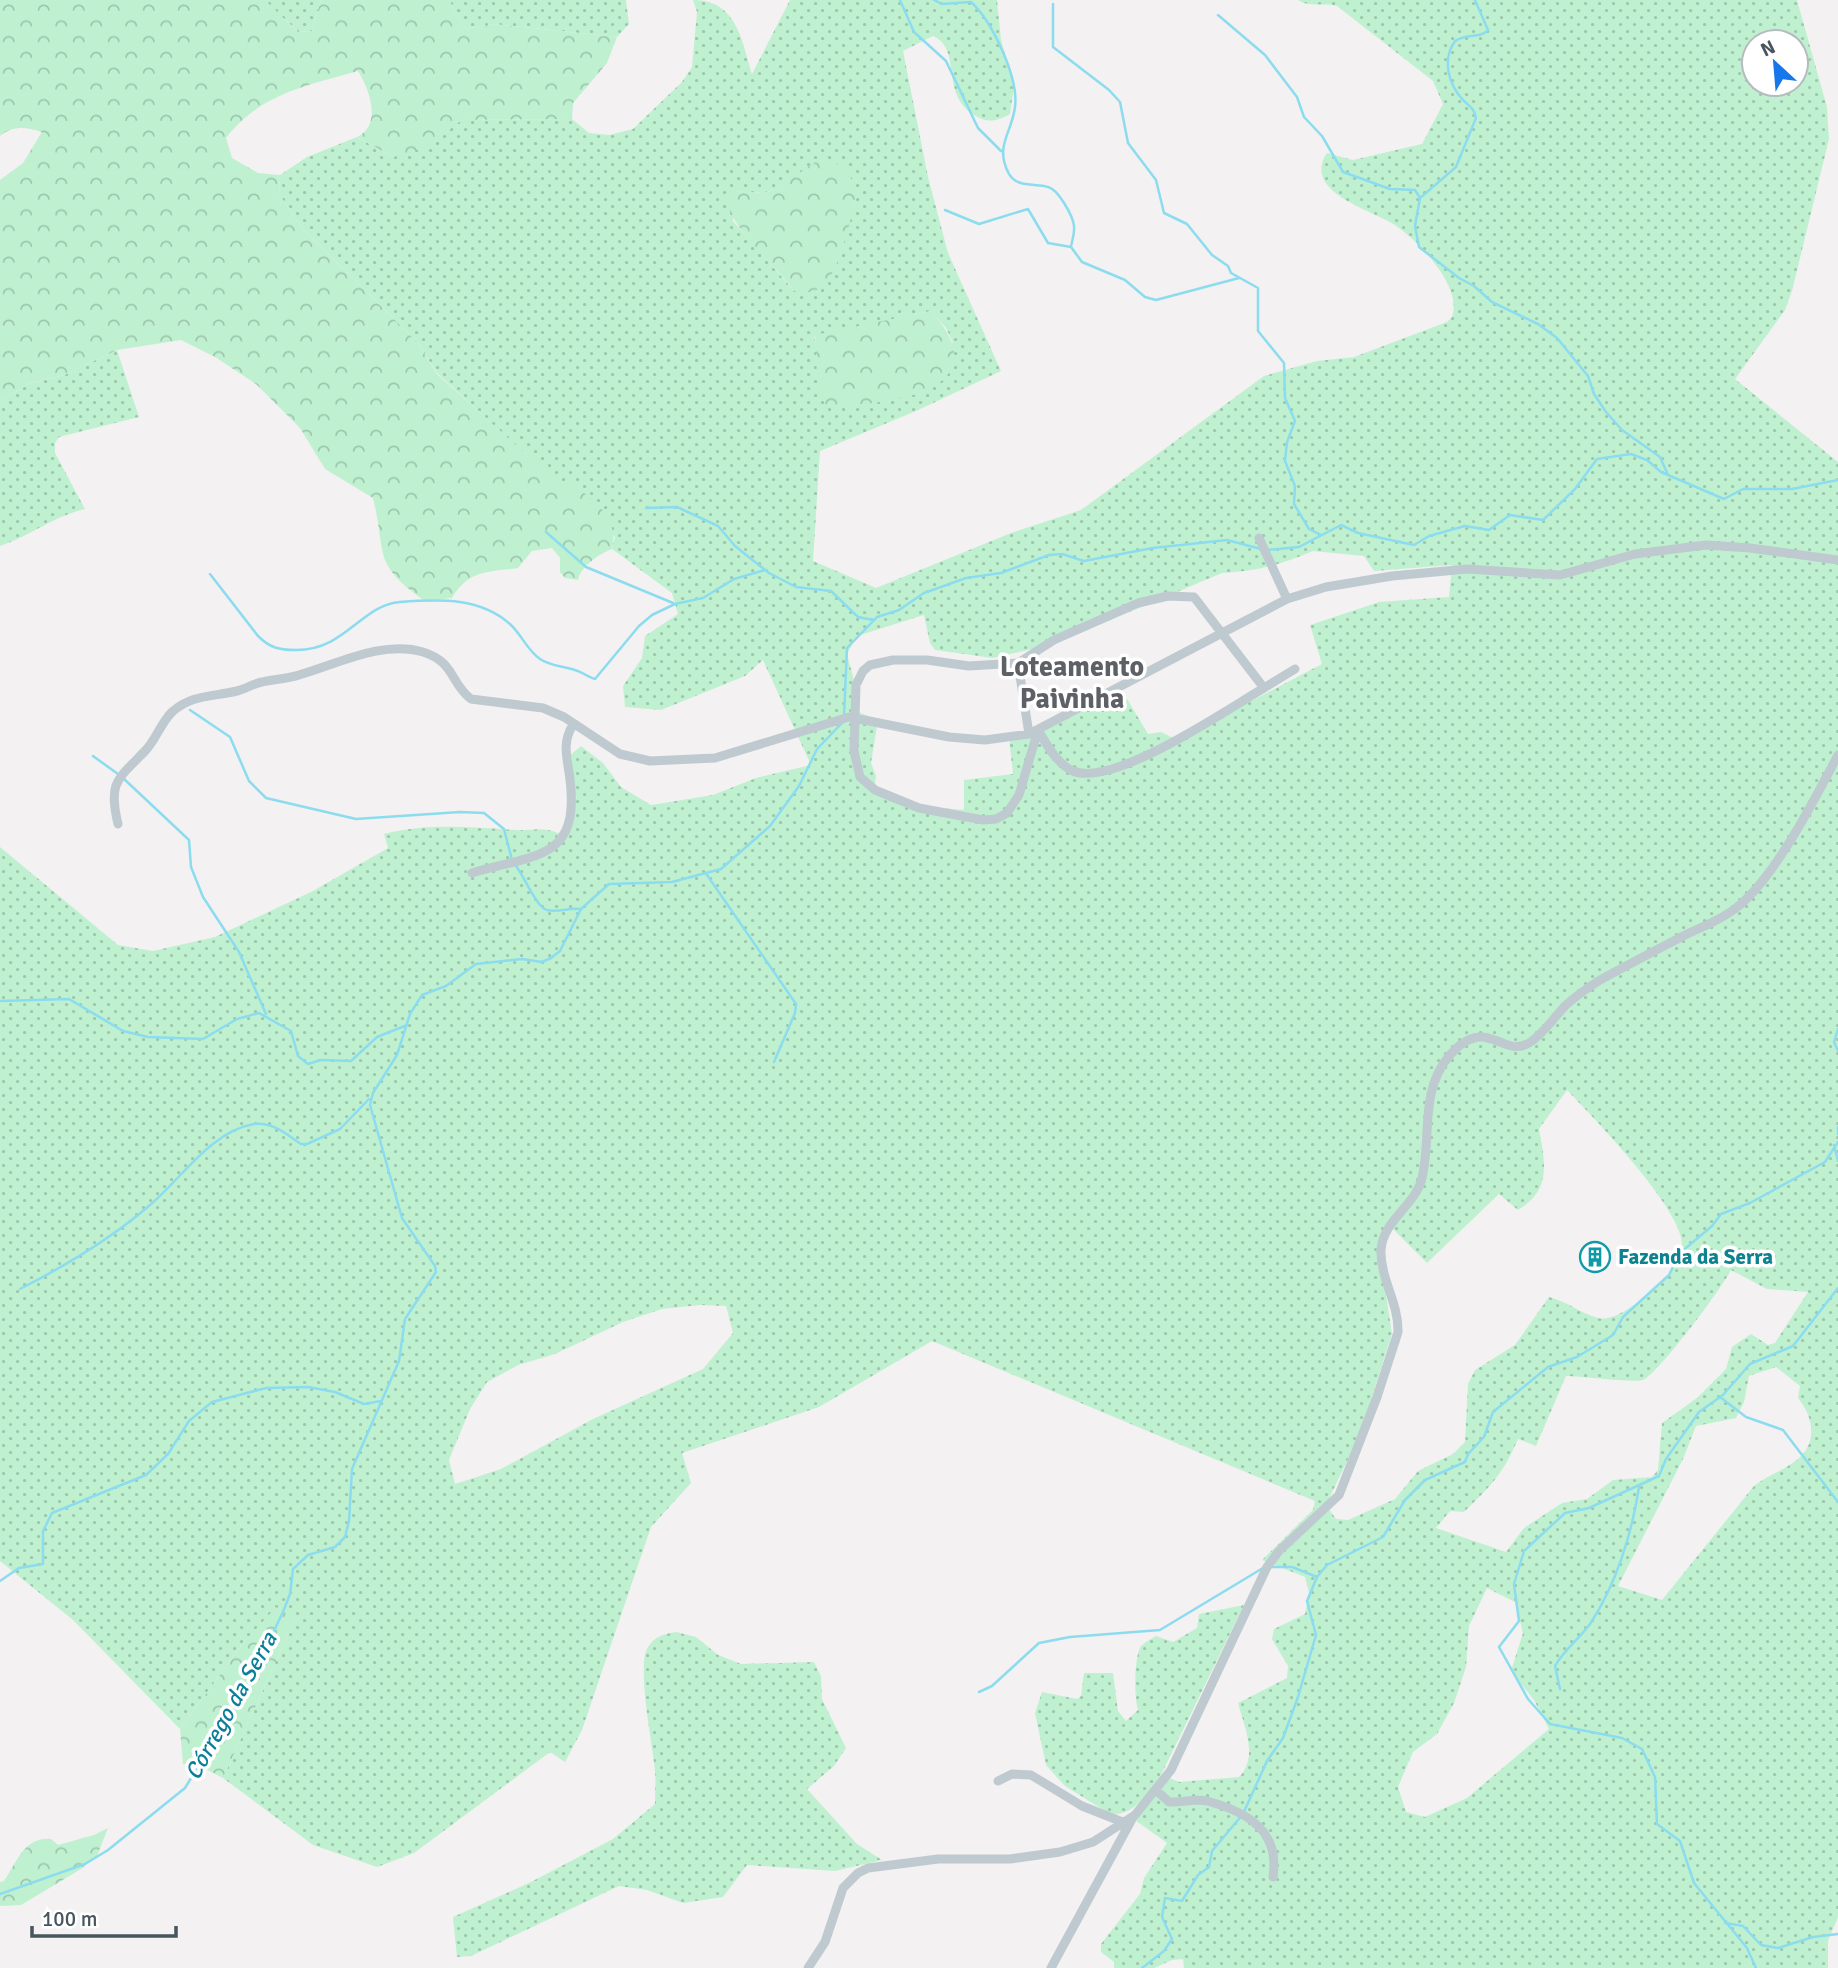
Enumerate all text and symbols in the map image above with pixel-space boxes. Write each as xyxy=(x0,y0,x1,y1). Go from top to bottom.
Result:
north arrow xyxy=(1740,28,1810,98)
text: N xyxy=(1757,35,1779,62)
district label: Loteamento Paivinha xyxy=(1000,650,1144,716)
building icon: Fazenda da Serra xyxy=(1578,1240,1612,1274)
place label: Fazenda da Serra xyxy=(1618,1244,1773,1270)
water label: Córrego da Serra xyxy=(178,1626,284,1785)
scale bar xyxy=(32,1895,175,1939)
text: 100 m xyxy=(42,1906,97,1932)

